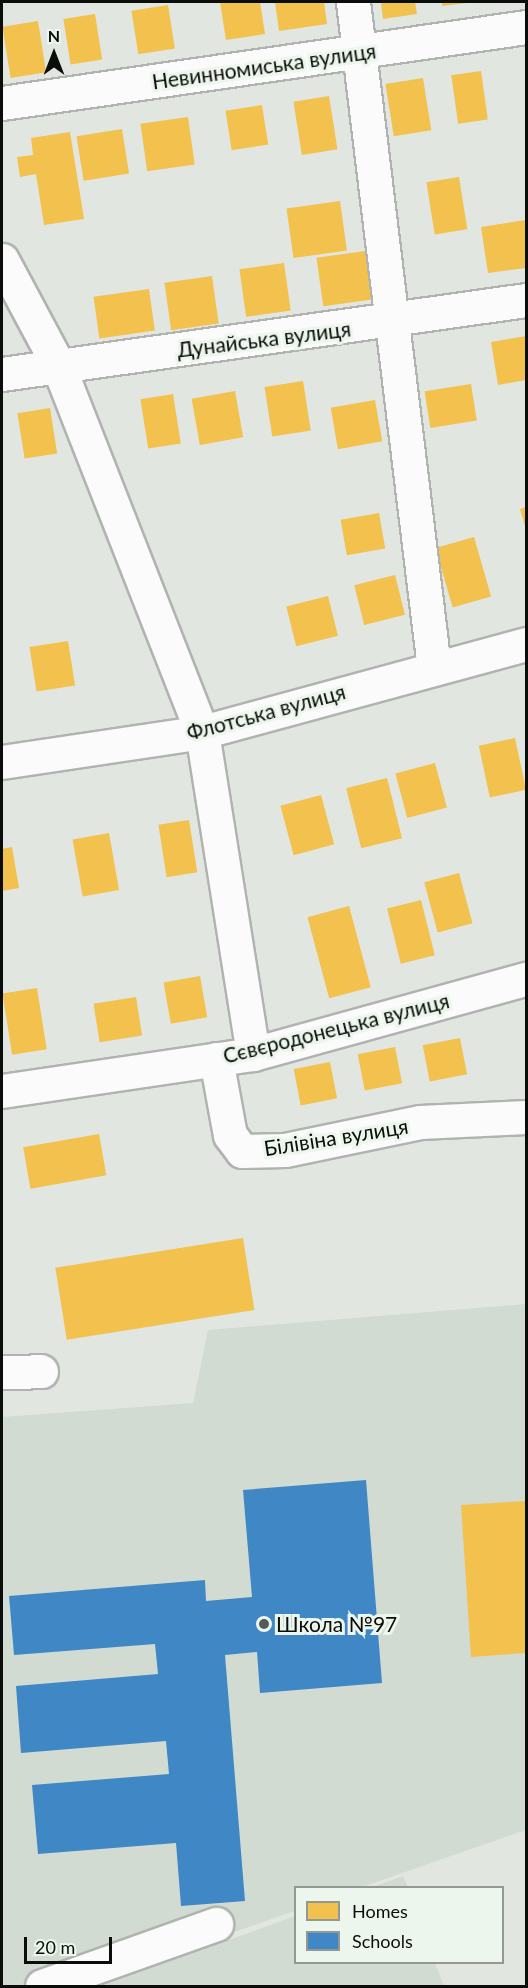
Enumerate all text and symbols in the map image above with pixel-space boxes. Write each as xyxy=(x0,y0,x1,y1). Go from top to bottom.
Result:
north arrow xyxy=(24,24,84,84)
text: N xyxy=(48,26,60,45)
street label: Невинномиська вулиця xyxy=(150,38,378,94)
street label: Дунайська вулиця xyxy=(176,316,352,362)
street label: Флотська вулиця xyxy=(184,679,348,745)
street label: Сєвєродонецька вулиця xyxy=(220,988,452,1068)
street label: Білівіна вулиця xyxy=(262,1113,410,1161)
place label: Школа №97 xyxy=(276,1611,397,1637)
marker: Школа №97 xyxy=(257,1617,271,1631)
legend xyxy=(294,1886,504,1964)
text: Homes xyxy=(352,1900,408,1922)
scale bar xyxy=(27,1925,116,1963)
text: Schools xyxy=(352,1930,413,1952)
text: 20 m xyxy=(35,1936,75,1958)

